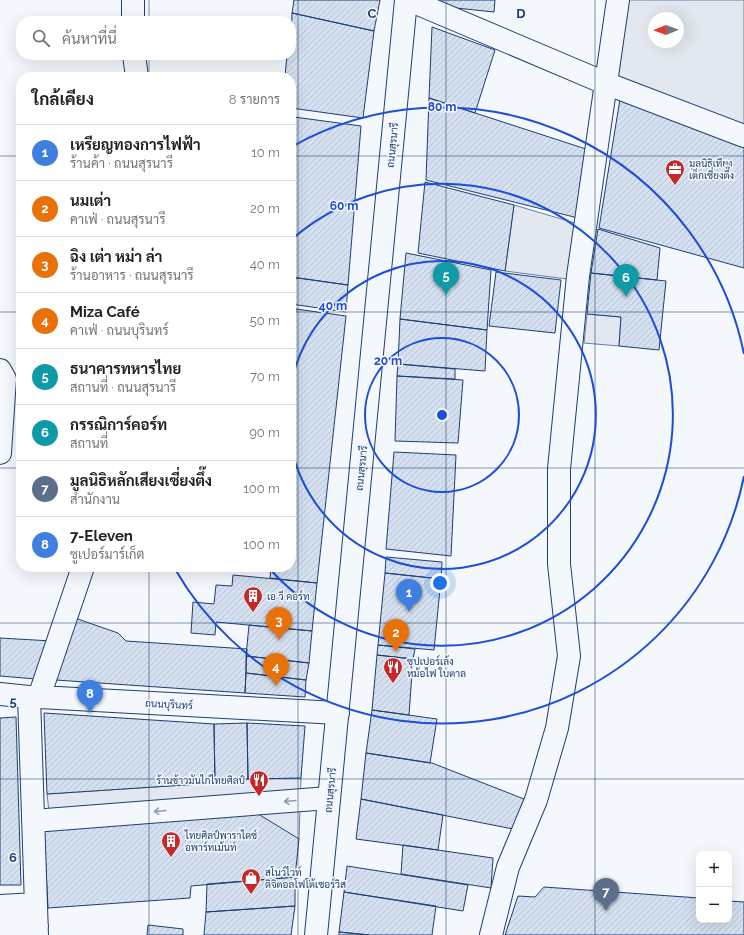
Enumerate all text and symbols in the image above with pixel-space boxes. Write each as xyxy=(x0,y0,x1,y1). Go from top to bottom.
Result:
text: C xyxy=(368,6,377,21)
text: D xyxy=(516,6,526,21)
north arrow xyxy=(648,12,684,48)
search box xyxy=(16,16,296,60)
icon: search xyxy=(30,27,52,49)
text: ค้นหาที่นี่ xyxy=(62,30,117,48)
text: ใกล้เคียง xyxy=(32,89,94,109)
text: 8 รายการ xyxy=(229,92,280,107)
text: 80 m xyxy=(428,100,456,114)
street label: ถนนสุรนารี xyxy=(384,122,402,168)
text: เหรียญทองการไฟฟ้า xyxy=(70,136,201,154)
text: 1 xyxy=(42,145,48,160)
text: 10 m xyxy=(251,145,280,160)
text: ร้านค้า · ถนนสุรนารี xyxy=(70,156,173,171)
place label: มูลนิธิเทียง เต็กเซี่ยงตึ๊ง xyxy=(689,157,734,181)
office icon: มูลนิธิเทียง เต็กเซี่ยงตึ๊ง xyxy=(664,158,686,186)
text: นมเต่า xyxy=(70,192,111,210)
text: 60 m xyxy=(330,199,358,213)
text: 2 xyxy=(41,201,49,216)
text: 20 m xyxy=(250,201,280,216)
text: คาเฟ่ · ถนนสุรนารี xyxy=(70,212,165,227)
text: ฉิง เต่า หม่า ล่า xyxy=(70,248,162,266)
text: 3 xyxy=(41,257,49,272)
text: 40 m xyxy=(250,257,280,272)
pin: 5 xyxy=(433,262,459,295)
pin: 6 xyxy=(613,264,639,297)
text: ร้านอาหาร · ถนนสุรนารี xyxy=(70,268,194,283)
text: 40 m xyxy=(319,299,347,313)
text: Miza Café xyxy=(70,303,140,321)
text: 4 xyxy=(41,313,49,328)
text: 50 m xyxy=(250,313,280,328)
text: คาเฟ่ · ถนนบุรินทร์ xyxy=(70,323,169,338)
text: 20 m xyxy=(374,354,402,368)
text: ธนาคารทหารไทย xyxy=(70,360,181,378)
text: 5 xyxy=(41,369,49,384)
text: 70 m xyxy=(250,369,280,384)
text: สถานที่ · ถนนสุรนารี xyxy=(70,380,176,395)
centre of rings xyxy=(435,408,449,422)
text: กรรณิการ์คอร์ท xyxy=(70,416,167,434)
text: 6 xyxy=(41,425,49,440)
text: 90 m xyxy=(249,425,280,440)
text: สถานที่ xyxy=(70,436,108,451)
street label: ถนนสุรนารี xyxy=(353,445,371,491)
text: มูลนิธิหลักเสียงเซี่ยงตึ๊ง xyxy=(70,472,212,490)
text: 7 xyxy=(41,481,49,496)
text: 100 m xyxy=(243,481,280,496)
text: สำนักงาน xyxy=(70,492,120,507)
text: 7-Eleven xyxy=(70,527,133,545)
text: 8 xyxy=(41,537,49,552)
text: 100 m xyxy=(243,537,280,552)
text: ซูเปอร์มาร์เก็ต xyxy=(70,547,144,562)
your location xyxy=(430,573,450,593)
pin: 1 xyxy=(396,579,422,612)
building icon: เอ วี คอร์ท xyxy=(242,585,264,613)
place label: เอ วี คอร์ท xyxy=(267,589,310,602)
pin: 3 xyxy=(266,607,292,640)
pin: 2 xyxy=(383,619,409,652)
pin: 4 xyxy=(263,653,289,686)
place label: ซุปเปอร์เล้ง หม้อไฟ ใบตาล xyxy=(407,654,466,679)
restaurant icon: ซุปเปอร์เล้ง หม้อไฟ ใบตาล xyxy=(382,656,404,684)
pin: 8 xyxy=(77,680,103,713)
text: 5 xyxy=(9,694,17,709)
street label: ถนนบุรินทร์ xyxy=(145,696,193,713)
street label: ถนนสุรนารี xyxy=(322,767,340,813)
restaurant icon: ร้านข้าวมันไก่ไทยศิลป์ xyxy=(248,769,270,797)
place label: ร้านข้าวมันไก่ไทยศิลป์ xyxy=(156,774,245,786)
one-way arrow xyxy=(284,797,297,805)
one-way arrow xyxy=(154,808,167,815)
place label: ไทยศิลป์พาราไดซ์ อพาร์ทเม้นท์ xyxy=(184,828,257,853)
building icon: ไทยศิลป์พาราไดซ์ อพาร์ทเม้นท์ xyxy=(160,830,182,858)
text: 6 xyxy=(9,850,17,865)
map controls xyxy=(696,851,732,923)
button: + xyxy=(696,851,732,887)
place label: สโนว์ไวท์ ดิจิตอลโฟโต้เซอร์วิส xyxy=(265,865,346,890)
shop icon: สโนว์ไวท์ ดิจิตอลโฟโต้เซอร์วิส xyxy=(240,867,262,895)
pin: 7 xyxy=(593,878,619,911)
button: − xyxy=(696,887,732,923)

